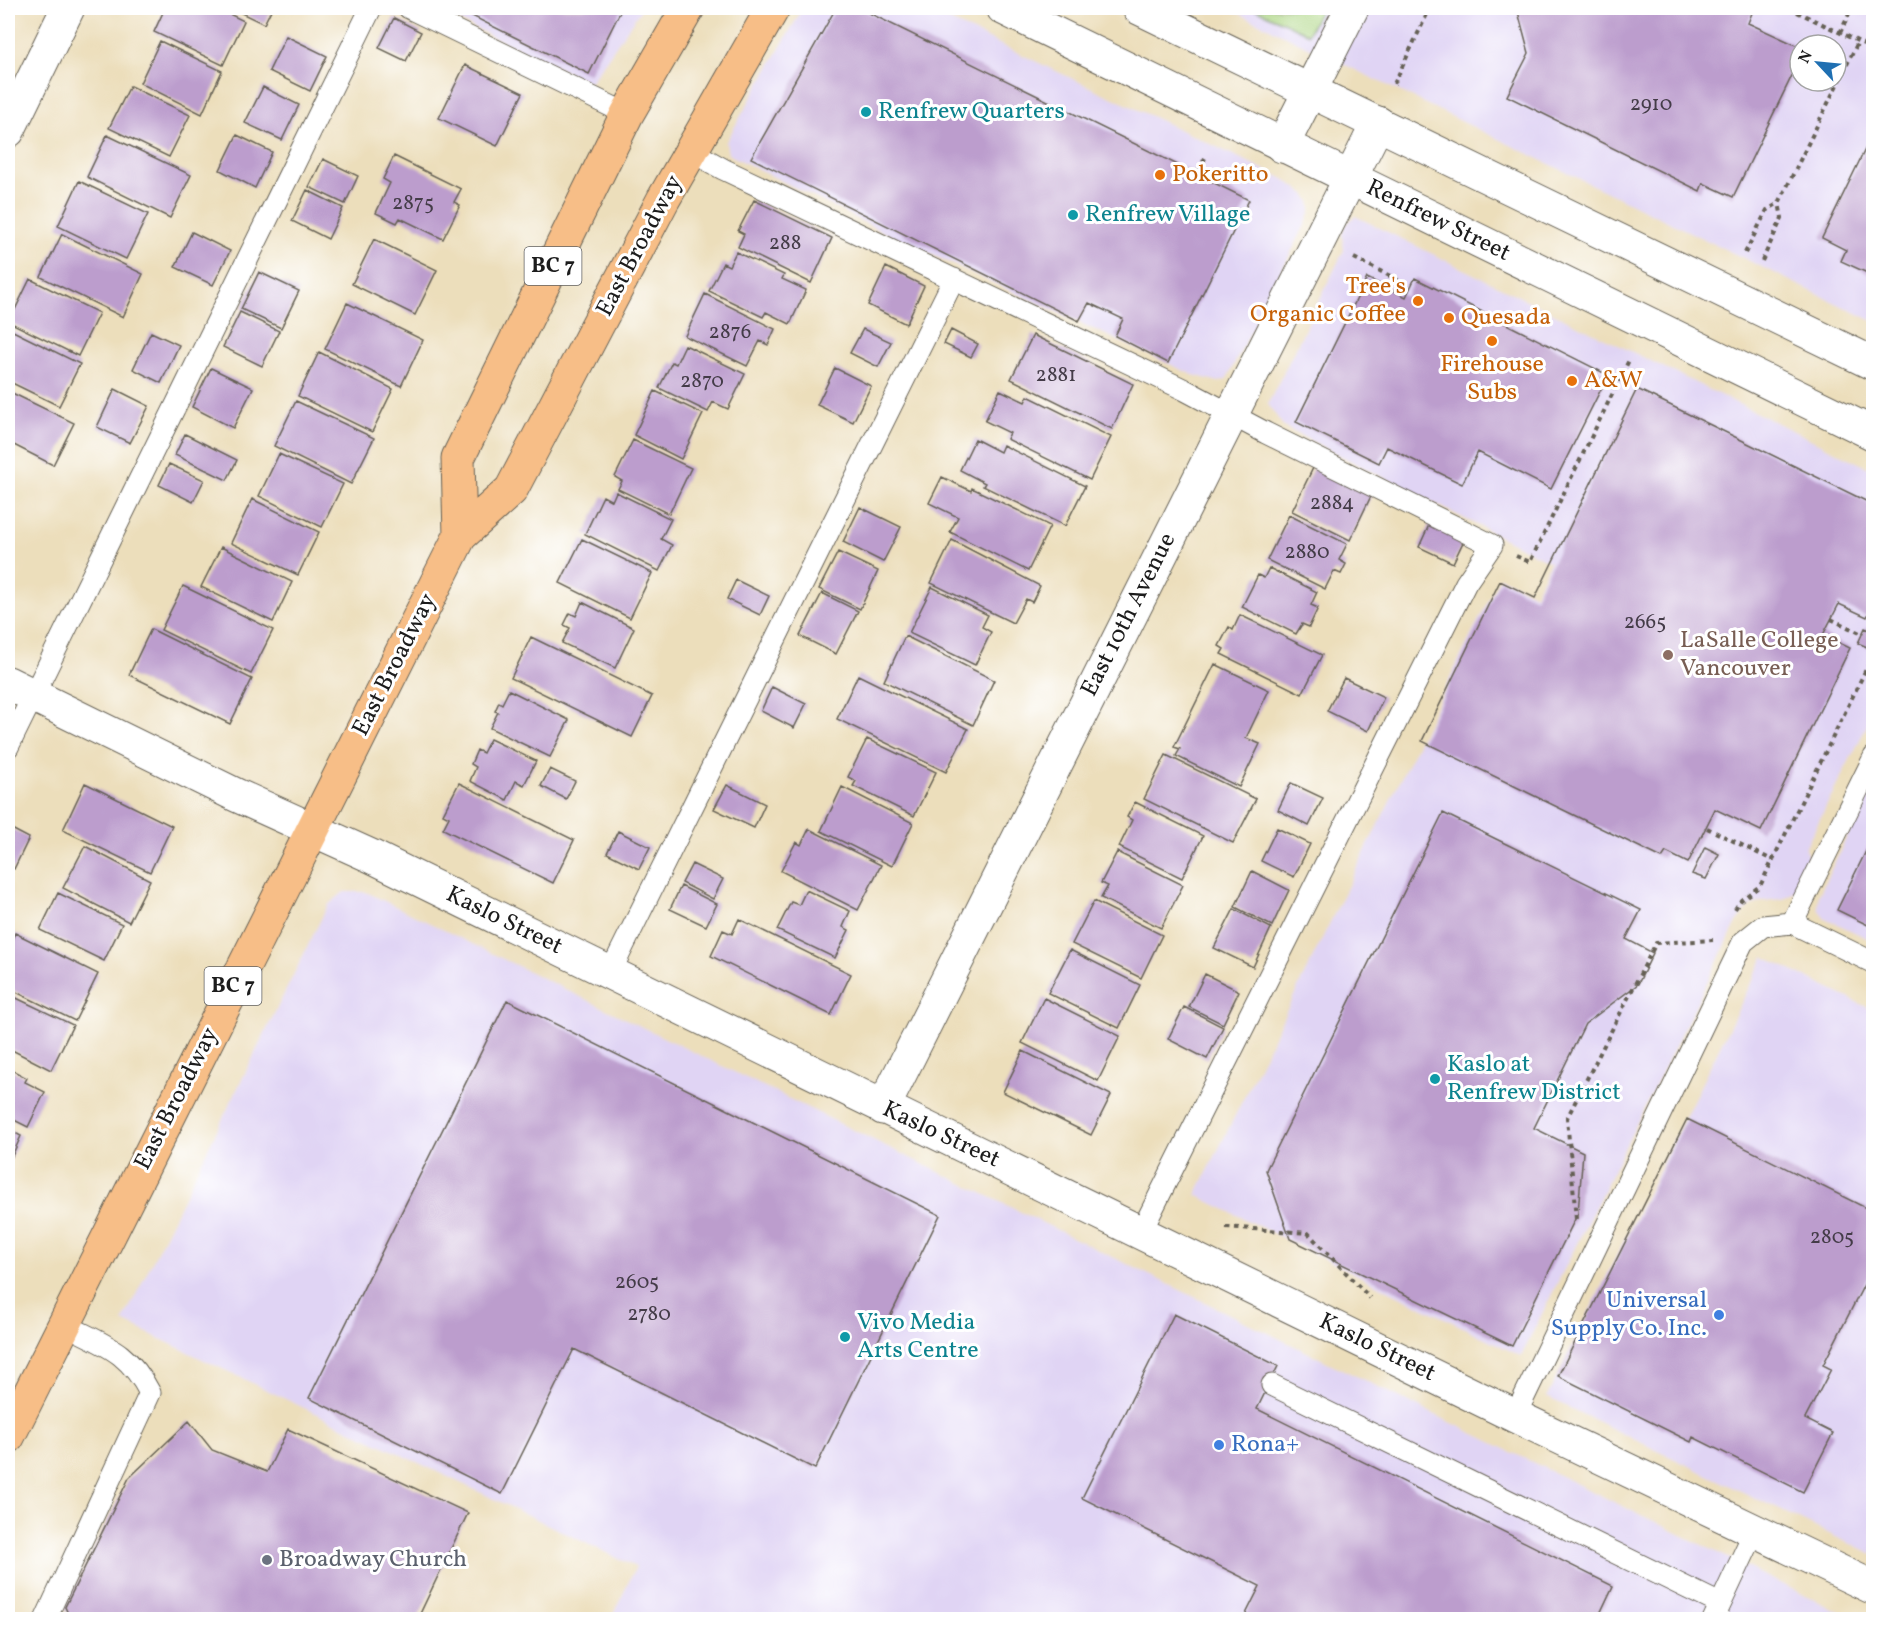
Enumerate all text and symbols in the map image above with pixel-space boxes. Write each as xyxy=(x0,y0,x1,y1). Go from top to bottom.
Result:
north arrow xyxy=(1788,33,1848,93)
text: N xyxy=(1794,47,1819,67)
house number: 2910 xyxy=(1630,90,1672,119)
place label: Renfrew Quarters xyxy=(878,95,1065,129)
marker: Renfrew Quarters xyxy=(859,105,873,119)
place label: Pokeritto xyxy=(1172,158,1269,192)
marker: Pokeritto xyxy=(1153,168,1167,182)
street label: East Broadway xyxy=(588,169,692,323)
street label: Renfrew Street xyxy=(1360,171,1516,271)
house number: 2875 xyxy=(392,189,434,218)
place label: Renfrew Village xyxy=(1085,198,1250,232)
marker: Renfrew Village xyxy=(1066,208,1080,222)
house number: 288 xyxy=(769,229,801,258)
road number: BC 7 xyxy=(524,247,582,285)
place label: Tree's Organic Coffee xyxy=(1250,270,1406,332)
marker: Tree's Organic Coffee xyxy=(1411,294,1425,308)
place label: Quesada xyxy=(1461,301,1551,335)
marker: Quesada xyxy=(1442,311,1456,325)
house number: 2876 xyxy=(709,318,751,347)
marker: Firehouse Subs xyxy=(1485,334,1499,348)
place label: Firehouse Subs xyxy=(1440,348,1544,410)
house number: 2881 xyxy=(1036,361,1076,390)
place label: A&W xyxy=(1584,364,1643,398)
house number: 2870 xyxy=(680,367,724,396)
marker: A&W xyxy=(1565,374,1579,388)
house number: 2884 xyxy=(1310,489,1354,518)
street label: East 10th Avenue xyxy=(1073,527,1185,703)
house number: 2880 xyxy=(1284,538,1330,567)
street label: East Broadway xyxy=(344,588,446,742)
house number: 2665 xyxy=(1624,608,1666,637)
place label: LaSalle College Vancouver xyxy=(1680,624,1839,686)
marker: LaSalle College Vancouver xyxy=(1661,648,1675,662)
street label: Kaslo Street xyxy=(440,878,568,964)
road number: BC 7 xyxy=(204,967,262,1005)
street label: East Broadway xyxy=(126,1022,228,1176)
place label: Kaslo at Renfrew District xyxy=(1447,1048,1621,1110)
marker: Kaslo at Renfrew District xyxy=(1428,1072,1442,1086)
street label: Kaslo Street xyxy=(877,1093,1005,1177)
house number: 2805 xyxy=(1810,1223,1854,1252)
house number: 2605 xyxy=(615,1268,659,1297)
place label: Universal Supply Co. Inc. xyxy=(1551,1284,1707,1346)
house number: 2780 xyxy=(627,1300,671,1329)
street label: Kaslo Street xyxy=(1313,1305,1441,1391)
place label: Vivo Media Arts Centre xyxy=(857,1306,979,1368)
marker: Universal Supply Co. Inc. xyxy=(1712,1308,1726,1322)
marker: Vivo Media Arts Centre xyxy=(838,1330,852,1344)
place label: Rona+ xyxy=(1231,1428,1299,1462)
marker: Rona+ xyxy=(1212,1438,1226,1452)
place label: Broadway Church xyxy=(279,1543,467,1577)
marker: Broadway Church xyxy=(260,1553,274,1567)

